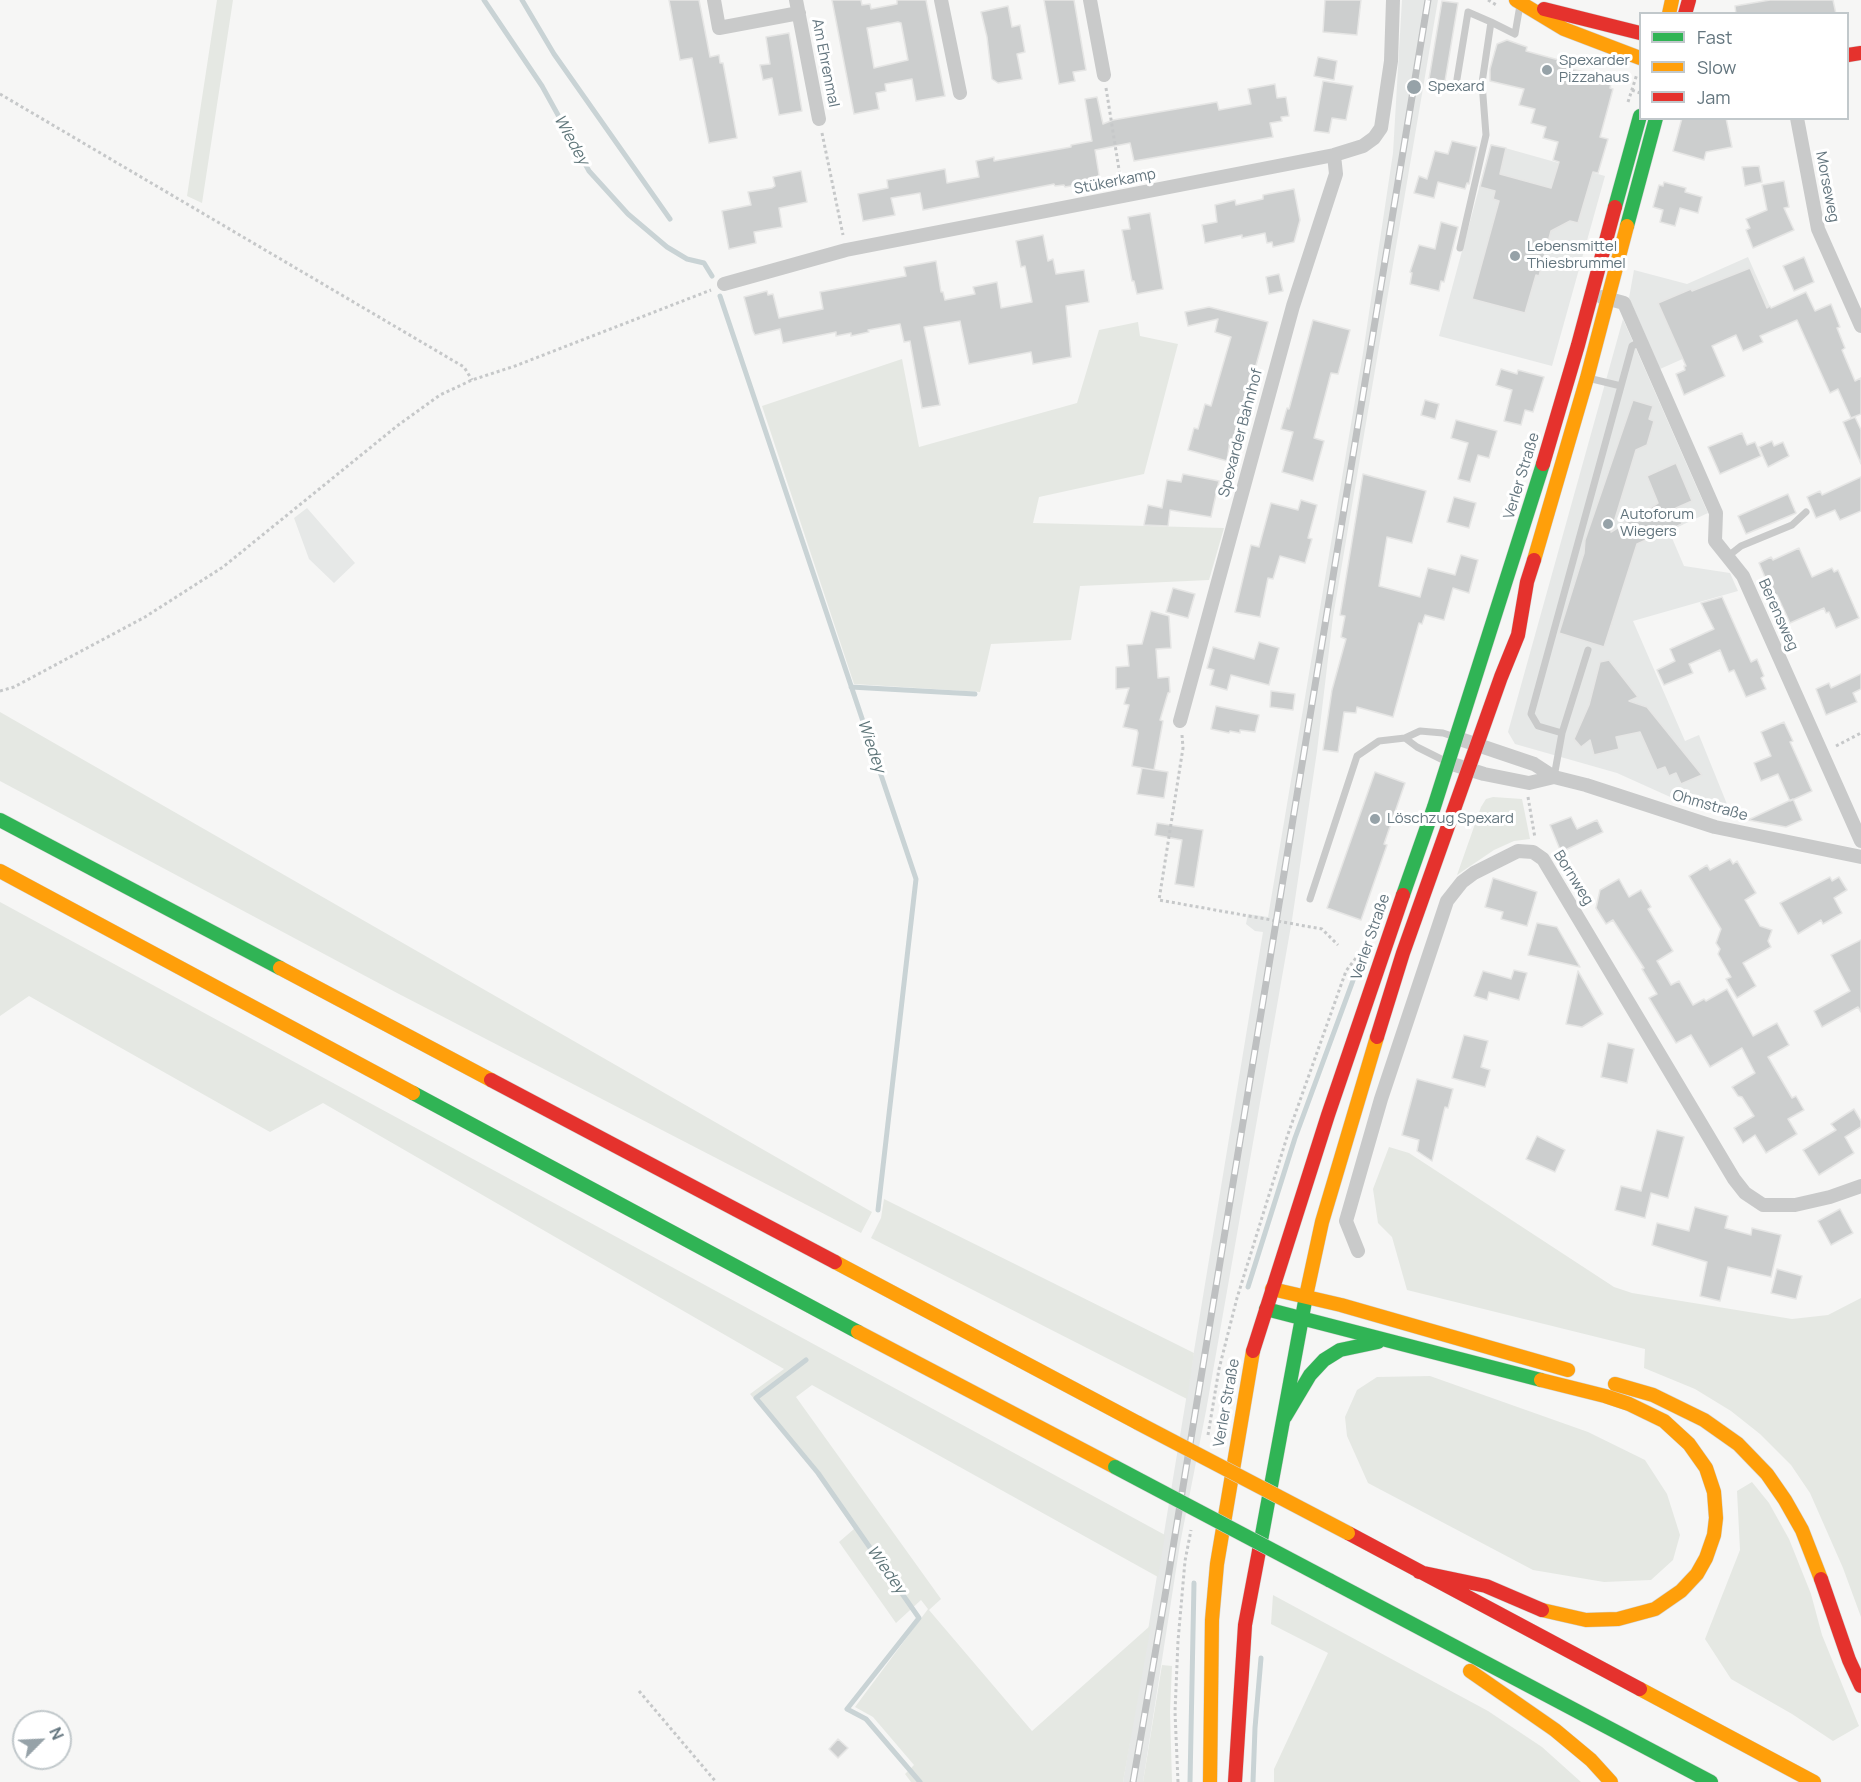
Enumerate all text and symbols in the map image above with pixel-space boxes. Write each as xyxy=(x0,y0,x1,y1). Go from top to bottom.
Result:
legend xyxy=(1639,12,1849,120)
street label: Am Ehrenmal xyxy=(808,17,842,109)
text: Fast xyxy=(1697,25,1732,49)
place label: Spexarder Pizzahaus xyxy=(1559,52,1630,87)
text: Slow xyxy=(1697,55,1736,79)
marker: Spexarder Pizzahaus xyxy=(1540,63,1554,77)
marker: Spexard xyxy=(1405,78,1423,96)
place label: Spexard xyxy=(1428,78,1485,96)
text: Jam xyxy=(1697,85,1731,109)
water label: Wiedey xyxy=(549,111,593,169)
street label: Morseweg xyxy=(1811,150,1843,224)
street label: Stükerkamp xyxy=(1073,165,1157,199)
place label: Lebensmittel Thiesbrummel xyxy=(1527,238,1626,273)
marker: Lebensmittel Thiesbrummel xyxy=(1508,249,1522,263)
street label: Spexarder Bahnhof xyxy=(1215,367,1267,499)
street label: Verler Straße xyxy=(1500,431,1544,521)
place label: Autoforum Wiegers xyxy=(1620,506,1694,541)
marker: Autoforum Wiegers xyxy=(1601,517,1615,531)
street label: Berensweg xyxy=(1754,576,1802,654)
water label: Wiedey xyxy=(853,717,889,775)
street label: Ohmstraße xyxy=(1670,787,1750,825)
place label: Löschzug Spexard xyxy=(1387,810,1514,828)
marker: Löschzug Spexard xyxy=(1368,812,1382,826)
street label: Bornweg xyxy=(1549,847,1597,909)
street label: Verler Straße xyxy=(1348,892,1394,982)
street label: Verler Straße xyxy=(1210,1357,1244,1449)
water label: Wiedey xyxy=(862,1542,910,1598)
north arrow xyxy=(12,1710,72,1770)
text: N xyxy=(44,1724,69,1743)

